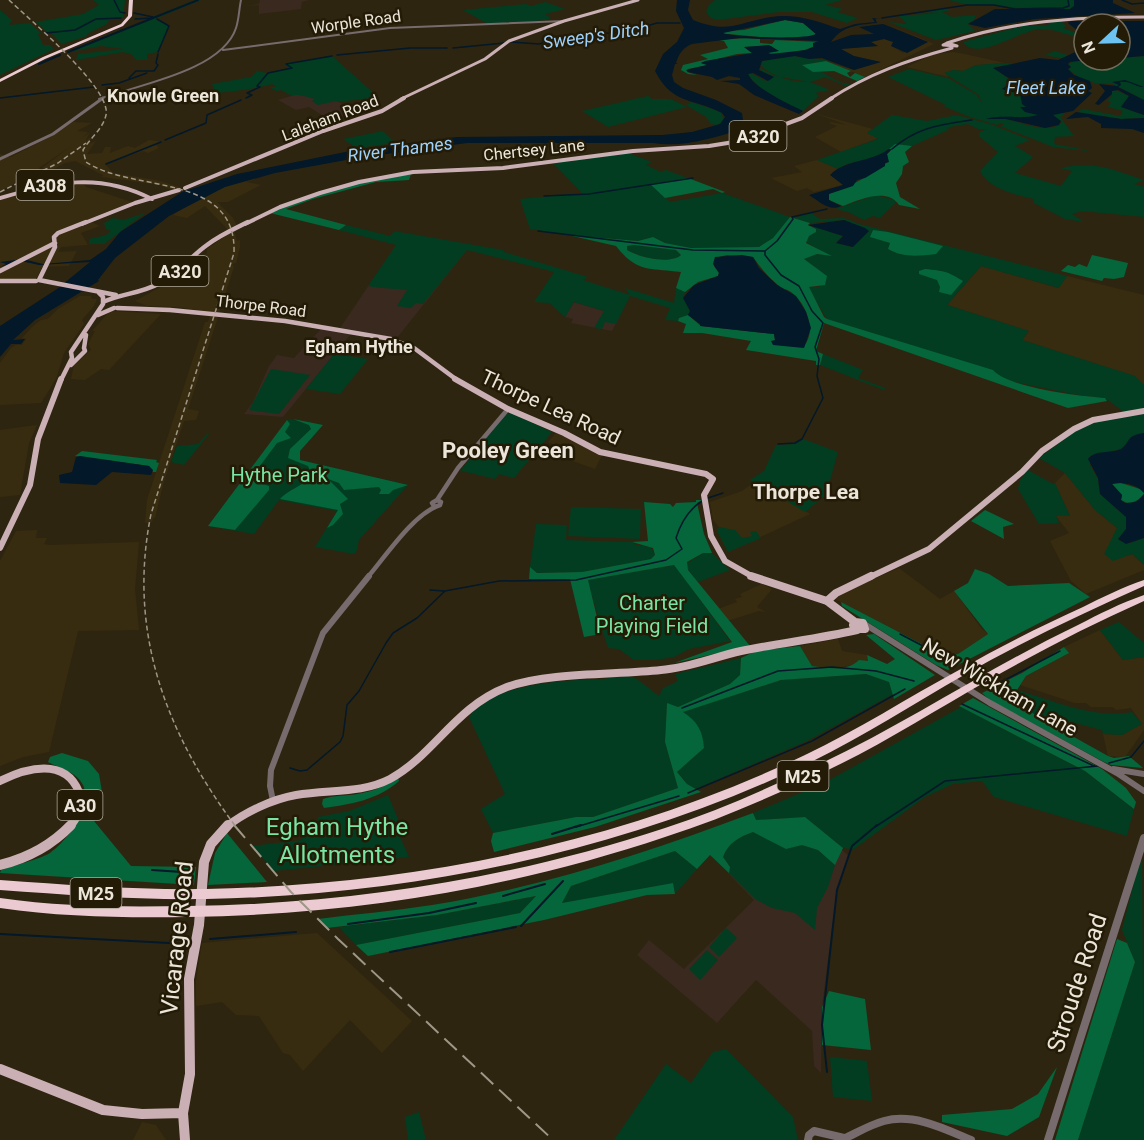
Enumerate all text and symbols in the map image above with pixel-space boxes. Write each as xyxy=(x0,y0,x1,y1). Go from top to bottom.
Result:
street label: Worple Road xyxy=(310,6,402,38)
north arrow xyxy=(1072,12,1132,72)
water label: Sweep's Ditch xyxy=(541,17,651,53)
text: N xyxy=(1078,39,1099,56)
water label: Fleet Lake xyxy=(1006,77,1086,98)
district label: Knowle Green xyxy=(107,85,219,106)
street label: Laleham Road xyxy=(279,91,381,145)
road number: A320 xyxy=(730,121,786,151)
water label: River Thames xyxy=(346,132,454,166)
street label: Chertsey Lane xyxy=(482,135,586,165)
road number: A308 xyxy=(16,170,74,200)
road number: A320 xyxy=(152,256,208,286)
street label: Thorpe Road xyxy=(215,291,307,321)
district label: Egham Hythe xyxy=(305,336,413,357)
street label: Thorpe Lea Road xyxy=(477,364,625,450)
district label: Pooley Green xyxy=(442,438,574,463)
park label: Hythe Park xyxy=(230,463,328,487)
district label: Thorpe Lea xyxy=(753,480,859,504)
park label: Charter Playing Field xyxy=(596,591,708,638)
street label: New Wickham Lane xyxy=(918,633,1082,741)
road number: M25 xyxy=(778,761,828,791)
road number: A30 xyxy=(58,790,103,820)
park label: Egham Hythe Allotments xyxy=(266,813,408,869)
street label: Vicarage Road xyxy=(155,860,199,1016)
road number: M25 xyxy=(70,878,122,908)
street label: Stroude Road xyxy=(1041,910,1113,1056)

